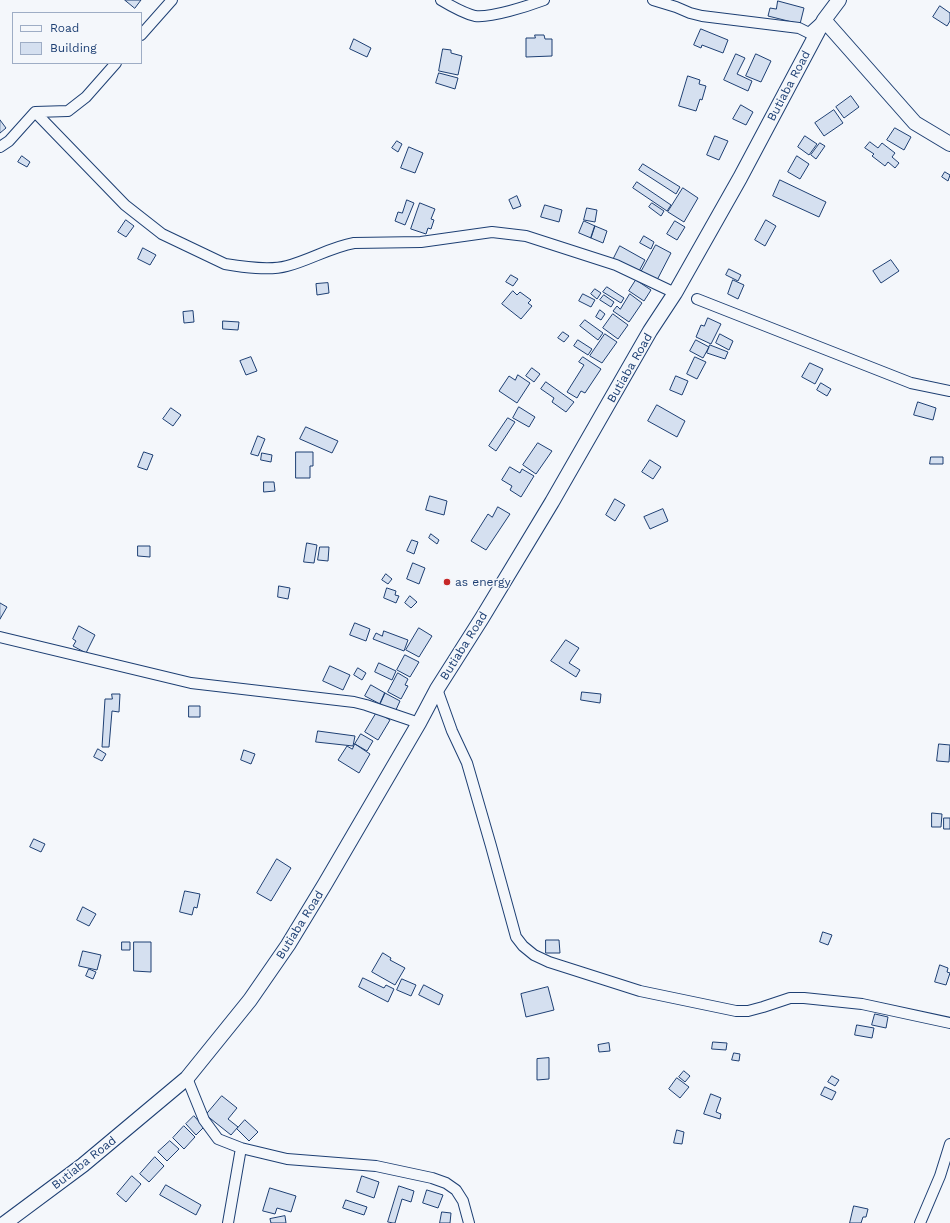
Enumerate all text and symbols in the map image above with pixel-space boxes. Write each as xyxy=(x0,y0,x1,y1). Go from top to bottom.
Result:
legend xyxy=(12,12,142,64)
text: Road xyxy=(50,21,79,35)
text: Building xyxy=(50,41,97,55)
street label: Butiaba Road xyxy=(764,48,814,124)
street label: Butiaba Road xyxy=(604,331,656,405)
place label: as energy xyxy=(455,575,511,589)
marker: as energy xyxy=(442,577,452,587)
street label: Butiaba Road xyxy=(437,609,491,683)
street label: Butiaba Road xyxy=(273,888,327,962)
street label: Butiaba Road xyxy=(49,1133,119,1193)

